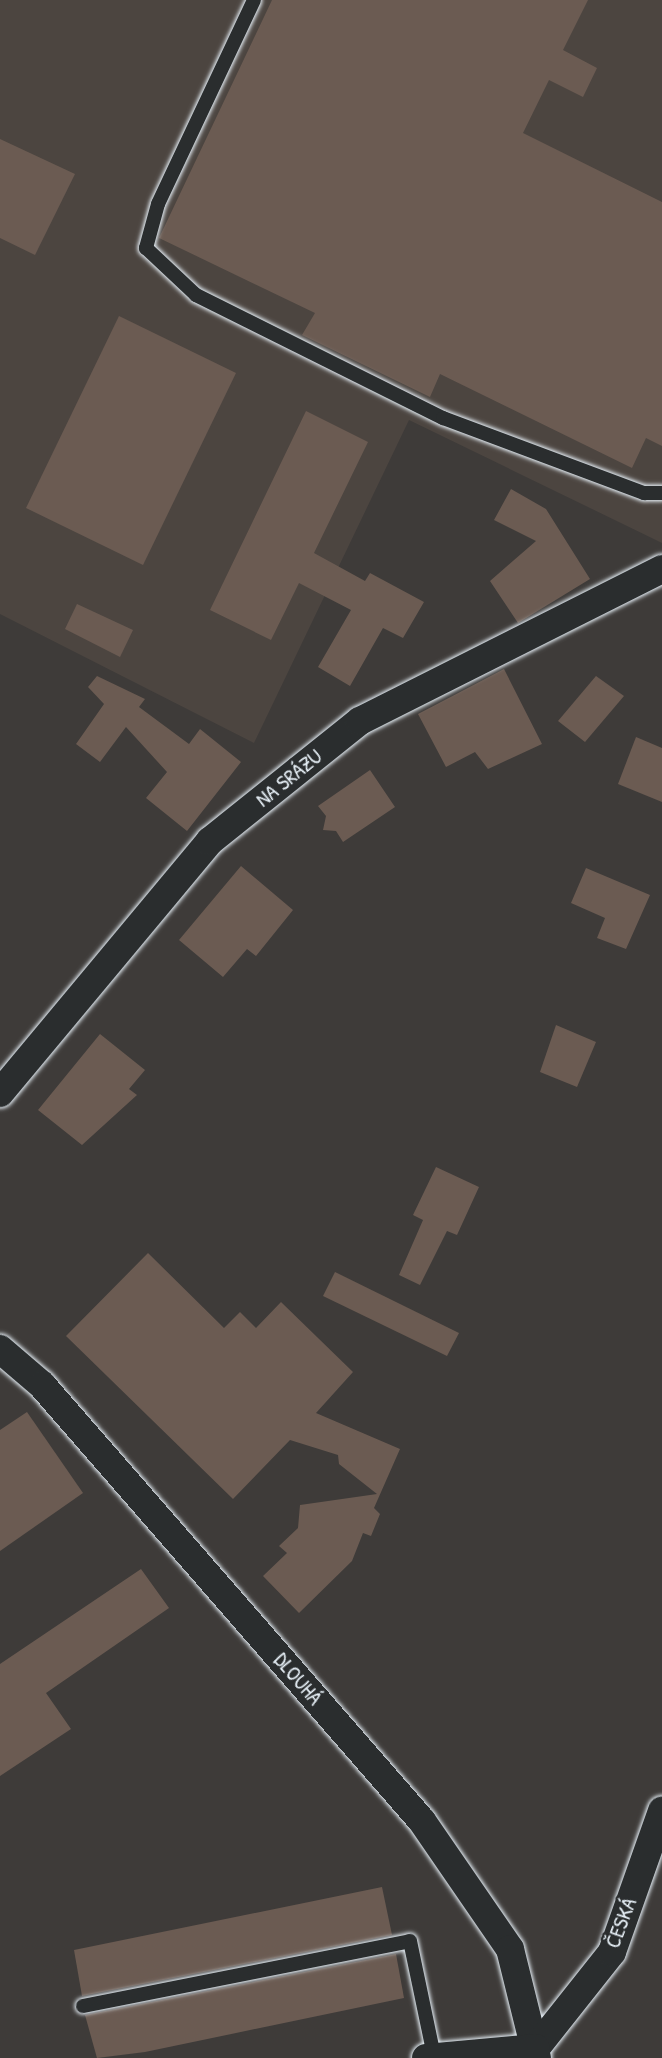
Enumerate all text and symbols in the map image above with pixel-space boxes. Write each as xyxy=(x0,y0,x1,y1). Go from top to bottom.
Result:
street label: NA SRÁZU xyxy=(251,744,327,812)
street label: DLOUHÁ xyxy=(268,1648,328,1710)
street label: ČESKÁ xyxy=(600,1894,642,1952)

